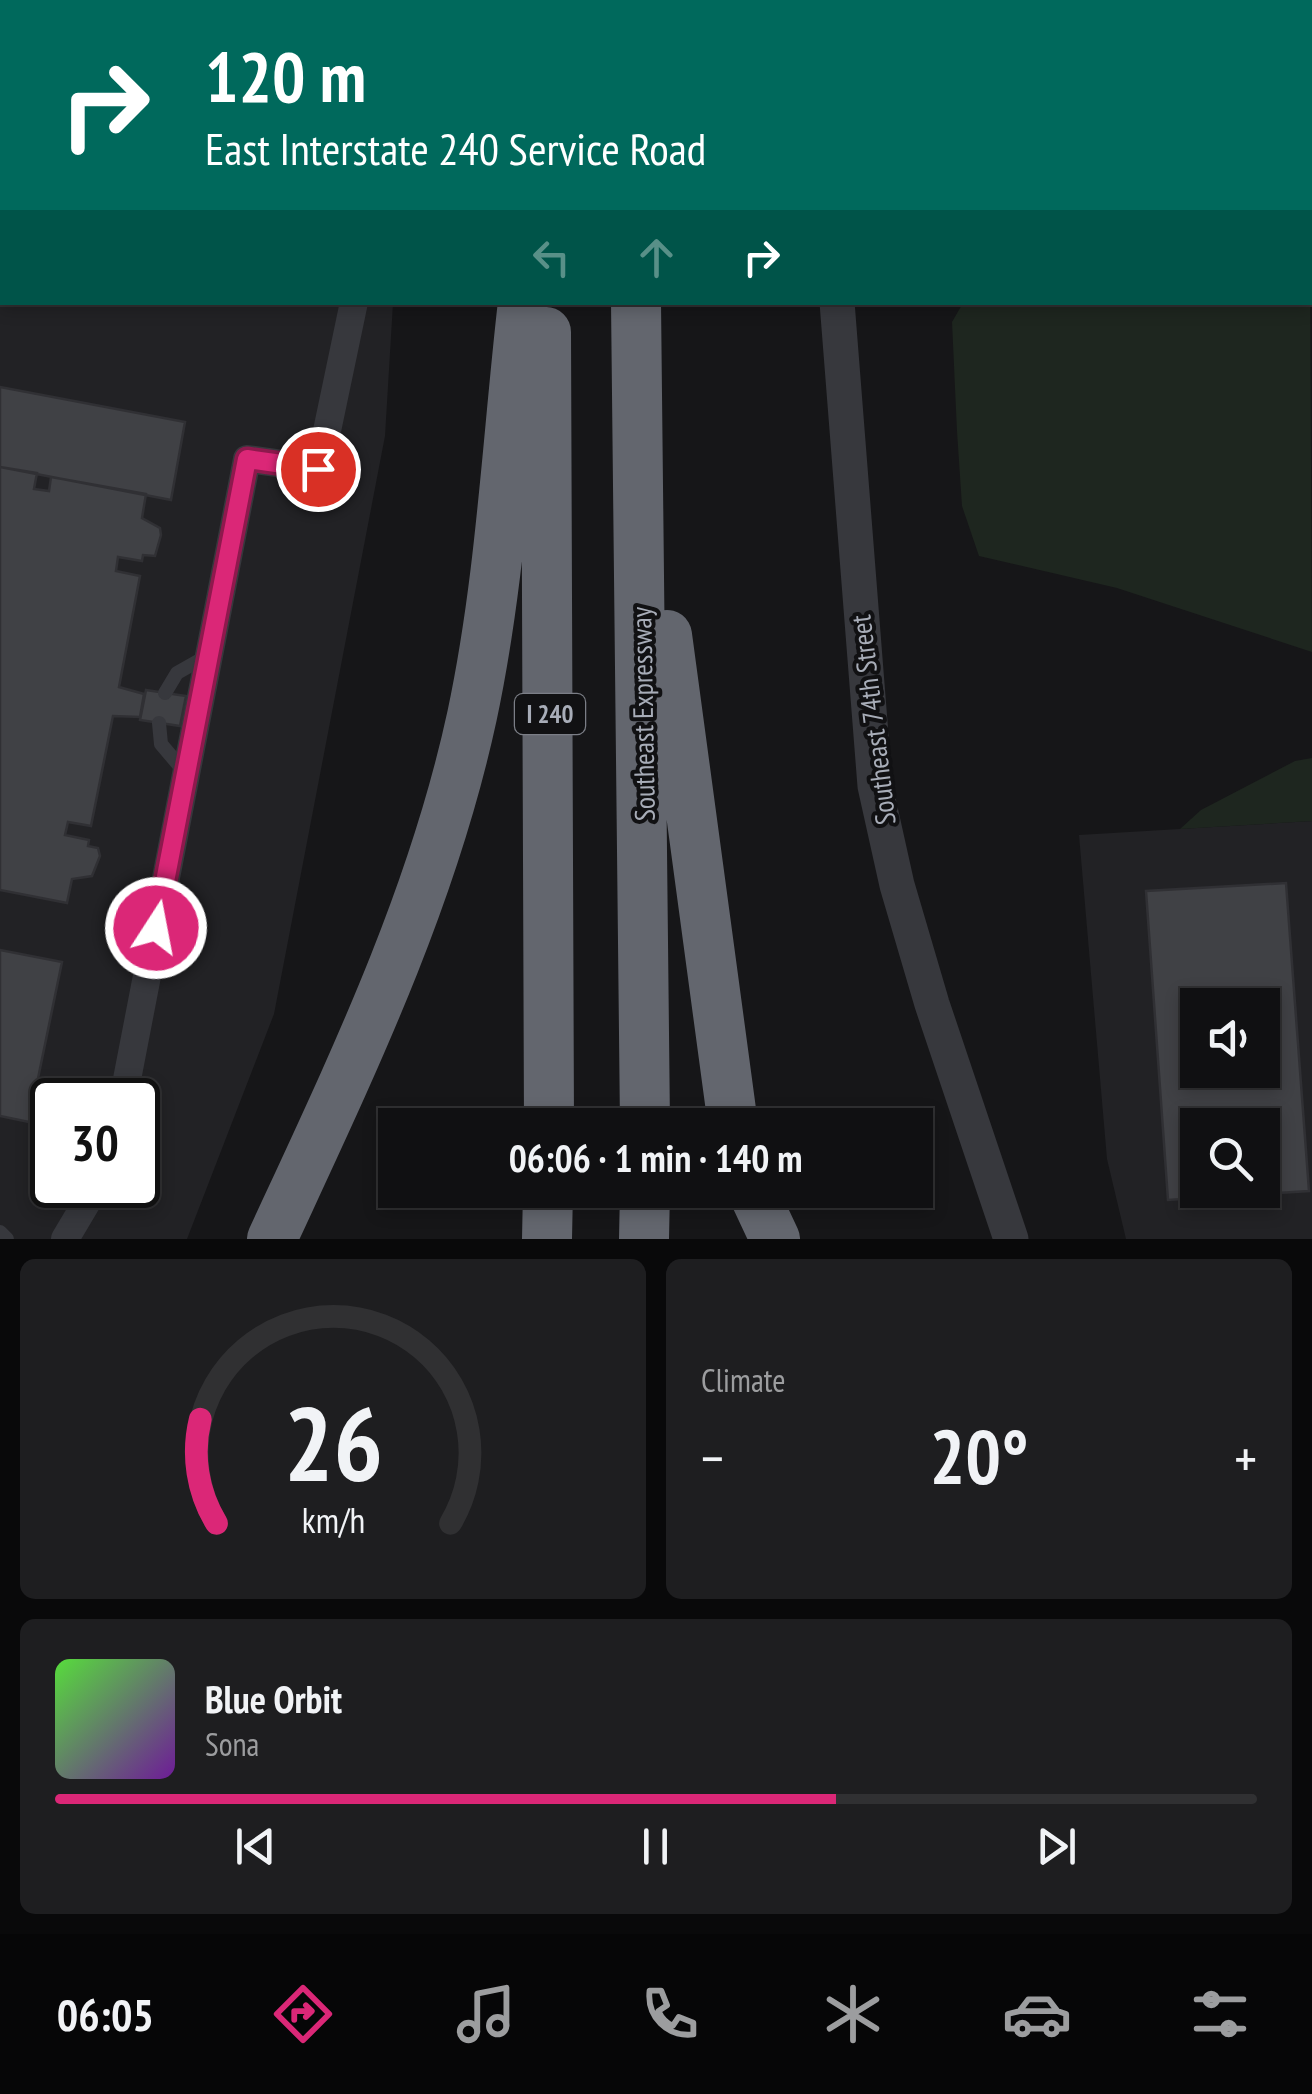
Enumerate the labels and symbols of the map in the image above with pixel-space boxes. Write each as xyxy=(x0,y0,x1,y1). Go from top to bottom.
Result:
pin xyxy=(276,427,361,512)
street label: Southeast Expressway xyxy=(622,606,663,821)
street label: Southeast 74th Street xyxy=(841,613,904,827)
road number: I 240 xyxy=(515,694,585,734)
position arrow xyxy=(104,876,208,980)
speed limit sign: 30 xyxy=(30,1078,160,1208)

